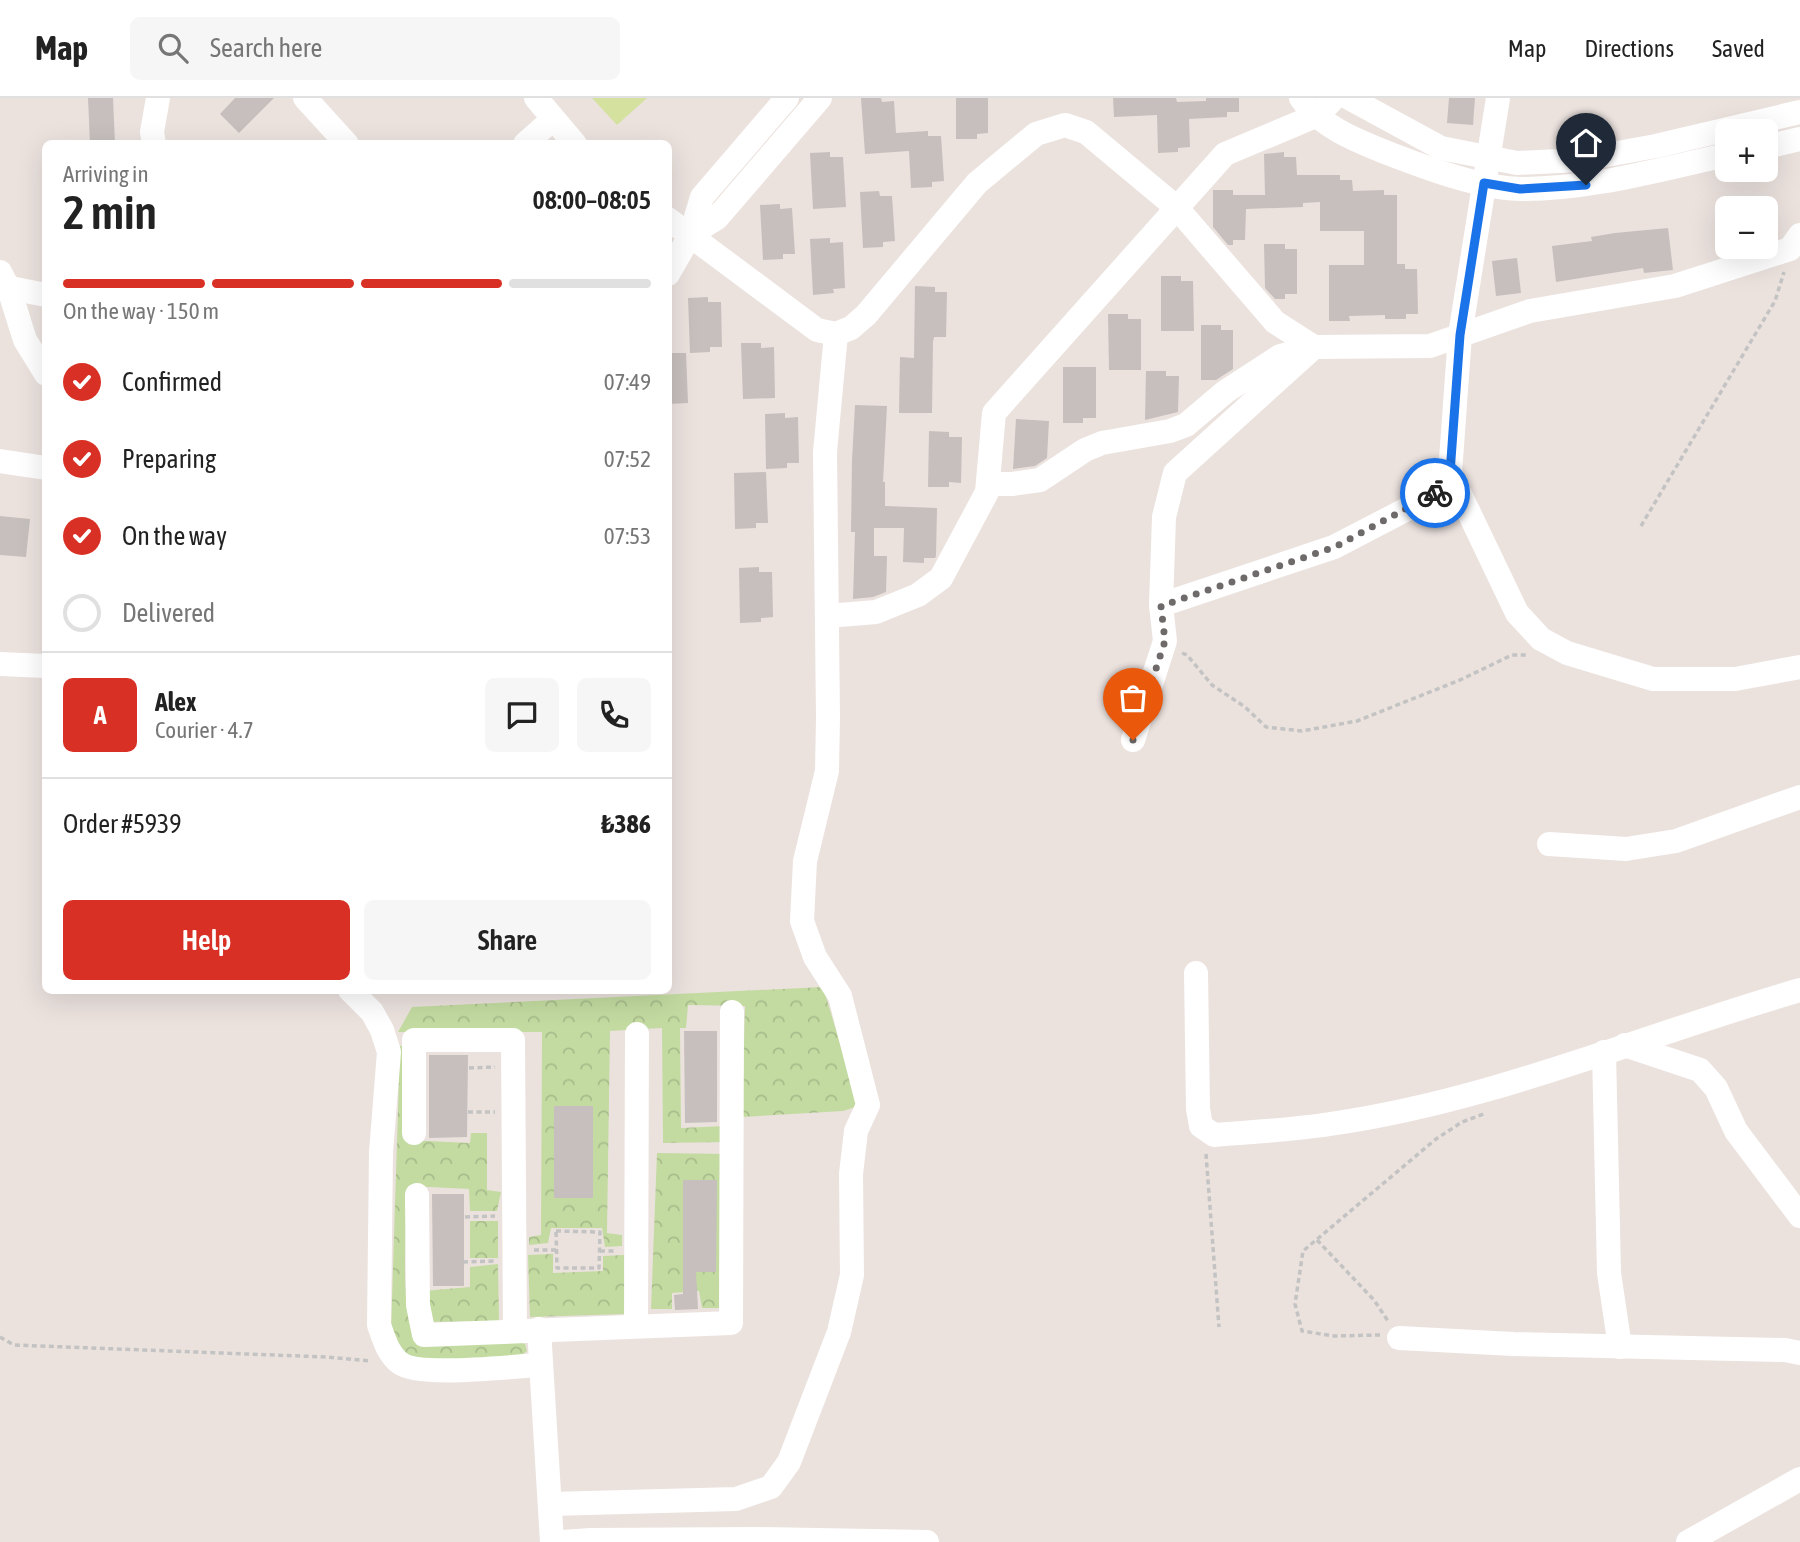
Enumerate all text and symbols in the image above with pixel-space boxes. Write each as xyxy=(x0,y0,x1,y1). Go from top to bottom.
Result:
search box xyxy=(130,17,620,80)
text: Map xyxy=(35,29,88,67)
icon: search xyxy=(154,29,192,67)
text: Search here xyxy=(210,33,322,63)
text: Map xyxy=(1508,35,1546,62)
text: Directions xyxy=(1584,35,1674,62)
text: Saved xyxy=(1712,35,1765,62)
pin xyxy=(1556,113,1616,185)
map controls xyxy=(1715,119,1778,259)
button: + xyxy=(1715,119,1778,182)
icon: home xyxy=(1567,124,1605,162)
text: Arriving in xyxy=(63,161,149,187)
text: 08:00–08:05 xyxy=(533,185,651,215)
text: 2 min xyxy=(63,186,157,239)
button: − xyxy=(1715,196,1778,259)
text: On the way · 150 m xyxy=(63,298,219,324)
icon: check xyxy=(63,363,101,401)
text: Confirmed xyxy=(122,367,222,397)
text: 07:49 xyxy=(604,369,651,395)
icon: check xyxy=(63,440,101,478)
text: Preparing xyxy=(122,444,216,474)
text: 07:52 xyxy=(604,446,651,472)
courier xyxy=(1400,458,1470,528)
icon: bike xyxy=(1416,474,1454,512)
icon: check xyxy=(63,517,101,555)
text: On the way xyxy=(122,521,227,551)
text: 07:53 xyxy=(604,523,651,549)
text: Delivered xyxy=(122,598,215,628)
pin xyxy=(1103,668,1163,740)
button: chat xyxy=(485,678,559,752)
button: phone xyxy=(577,678,651,752)
icon: bag xyxy=(1114,679,1152,717)
text: Alex xyxy=(155,687,196,717)
text: A xyxy=(94,700,106,730)
text: Courier · 4.7 xyxy=(155,717,254,743)
text: Order #5939 xyxy=(63,809,182,839)
text: ₺386 xyxy=(601,809,651,839)
button: Help xyxy=(63,900,350,980)
button: Share xyxy=(364,900,651,980)

